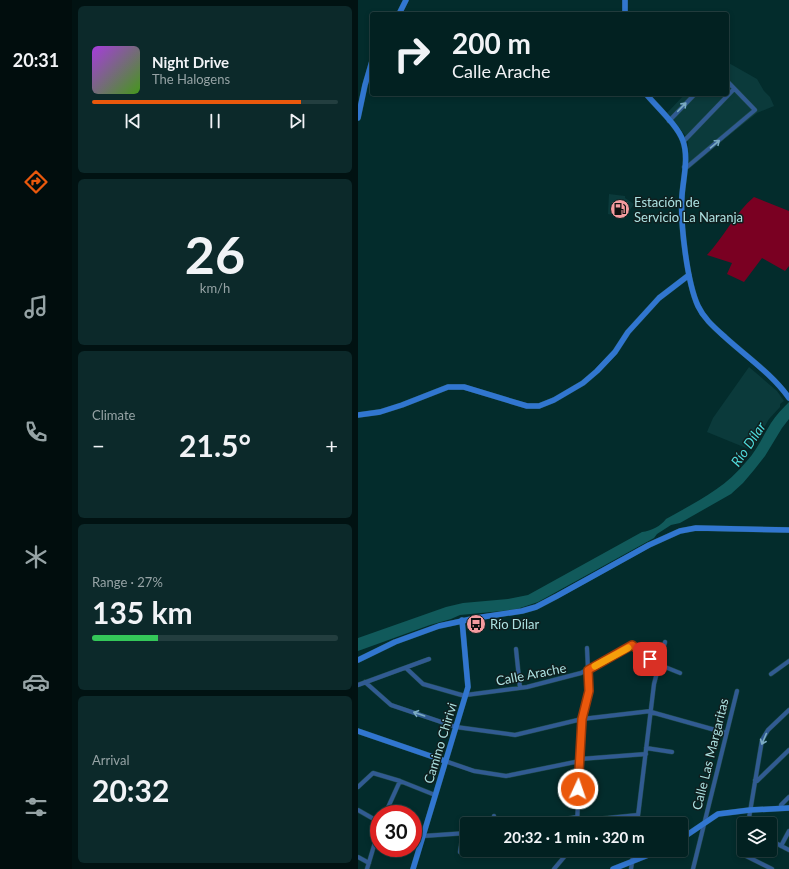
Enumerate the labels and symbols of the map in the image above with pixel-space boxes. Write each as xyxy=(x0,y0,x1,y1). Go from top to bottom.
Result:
one-way arrow xyxy=(677,103,686,113)
one-way arrow xyxy=(710,139,720,148)
place label: Estación de Servicio La Naranja xyxy=(634,194,743,225)
fuel station icon: Estación de Servicio La Naranja xyxy=(609,198,631,220)
water label: Río Dílar xyxy=(727,418,769,469)
bus stop icon: Río Dílar xyxy=(465,613,487,635)
place label: Río Dílar xyxy=(490,616,540,632)
pin xyxy=(633,642,667,676)
street label: Calle Arache xyxy=(495,659,568,689)
street label: Calle Las Margaritas xyxy=(688,696,732,811)
street label: Camino Chirivi xyxy=(420,701,460,785)
one-way arrow xyxy=(412,710,425,717)
one-way arrow xyxy=(759,733,767,745)
position arrow xyxy=(557,768,599,810)
speed limit sign: 30 xyxy=(370,805,422,857)

